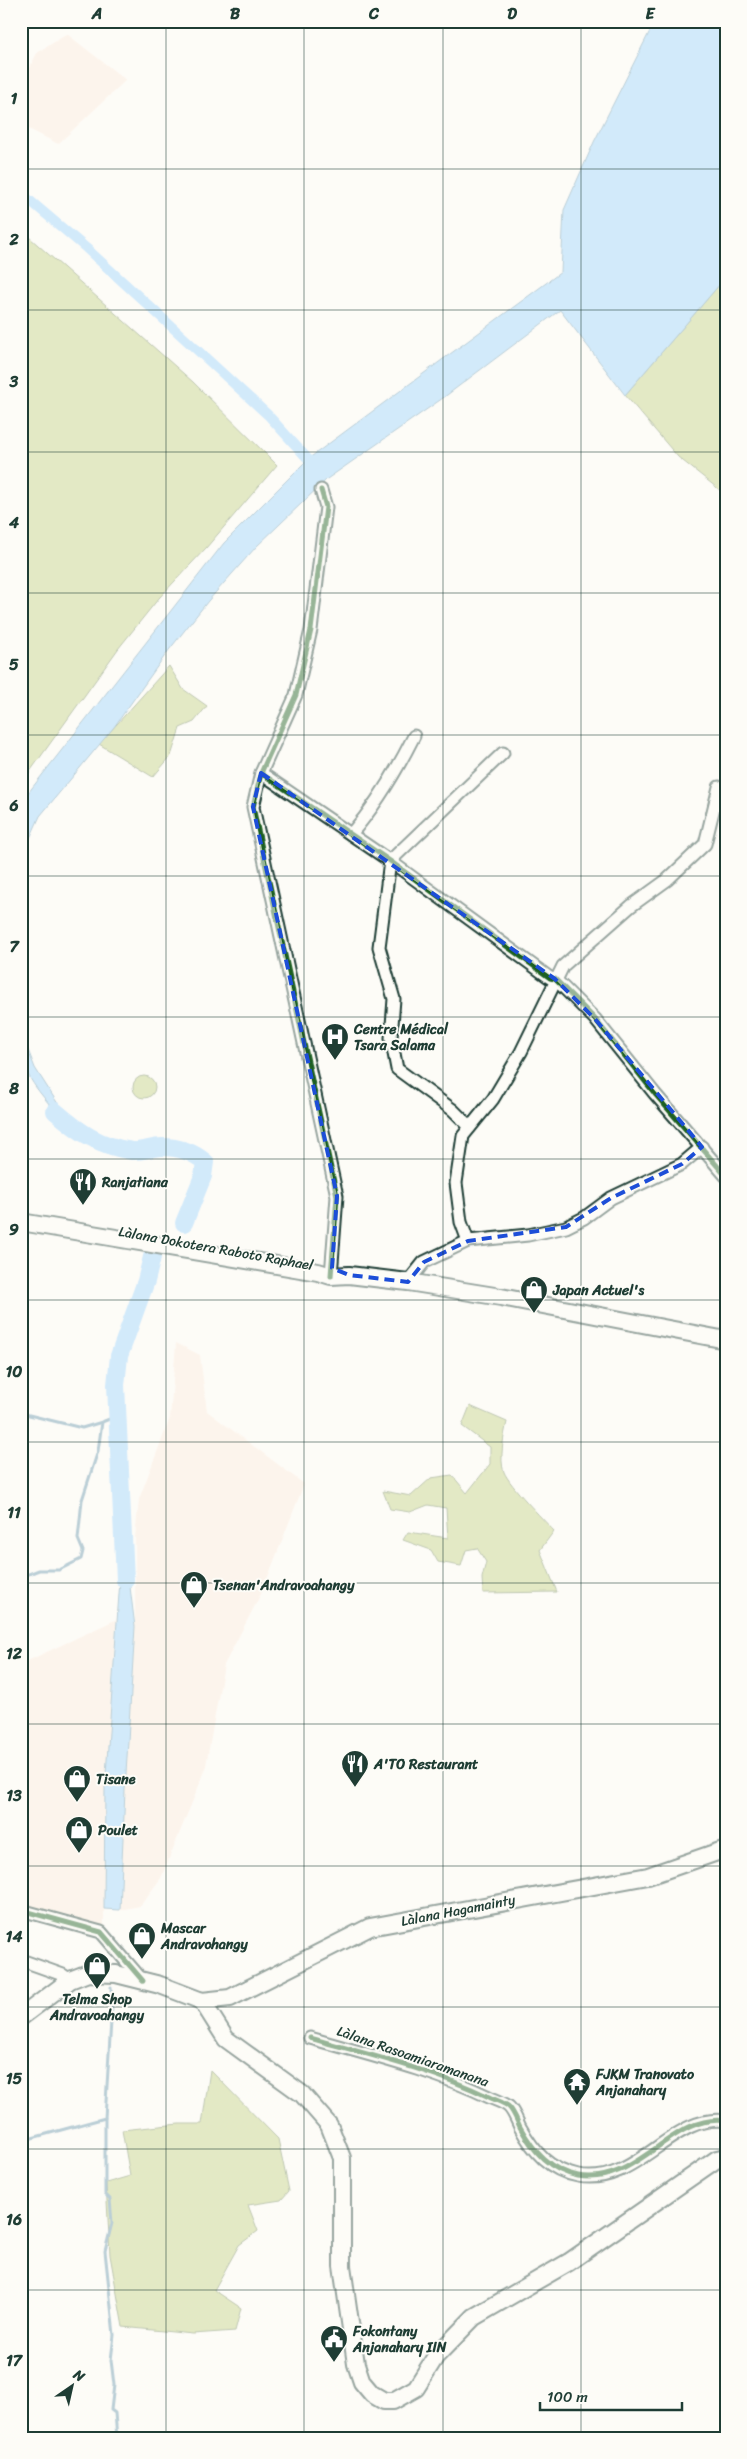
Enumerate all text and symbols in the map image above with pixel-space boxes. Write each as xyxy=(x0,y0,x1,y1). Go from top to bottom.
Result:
text: A xyxy=(91,0,102,28)
text: B xyxy=(230,0,241,28)
text: C xyxy=(368,0,380,28)
text: D xyxy=(507,0,517,28)
text: E xyxy=(646,0,656,28)
text: 1 xyxy=(11,84,18,113)
text: 2 xyxy=(8,225,19,254)
text: 3 xyxy=(9,367,19,396)
text: 4 xyxy=(8,508,19,537)
text: 5 xyxy=(9,650,19,679)
text: 6 xyxy=(8,791,19,820)
text: 7 xyxy=(9,932,20,961)
place label: Centre Médical Tsara Salama xyxy=(353,1017,449,1058)
hospital icon: Centre Médical Tsara Salama xyxy=(320,1022,350,1061)
text: 8 xyxy=(8,1074,19,1103)
restaurant icon: Ranjatiana xyxy=(68,1167,98,1206)
place label: Ranjatiana xyxy=(101,1170,169,1195)
text: 9 xyxy=(9,1215,19,1244)
street label: Làlana Dokotera Raboto Raphael xyxy=(117,1219,316,1278)
shop icon: Japan Actuel's xyxy=(519,1275,549,1314)
place label: Japan Actuel's xyxy=(552,1278,644,1303)
text: 10 xyxy=(6,1357,22,1386)
text: 11 xyxy=(7,1498,21,1527)
shop icon: Tsenan'Andravoahangy xyxy=(179,1570,209,1609)
place label: Tsenan'Andravoahangy xyxy=(213,1573,355,1598)
text: 12 xyxy=(6,1639,23,1668)
restaurant icon: A'TO Restaurant xyxy=(340,1749,370,1788)
place label: A'TO Restaurant xyxy=(373,1752,479,1777)
shop icon: Tisane xyxy=(62,1764,92,1803)
place label: Tisane xyxy=(96,1767,136,1792)
text: 13 xyxy=(6,1781,22,1810)
shop icon: Poulet xyxy=(64,1815,94,1854)
place label: Poulet xyxy=(98,1818,139,1843)
street label: Làlana Hagamainty xyxy=(399,1887,518,1934)
place label: Mascar Andravohangy xyxy=(160,1916,249,1957)
shop icon: Mascar Andravohangy xyxy=(127,1921,157,1960)
text: 14 xyxy=(6,1922,22,1951)
shop icon: Telma Shop Andravoahangy xyxy=(82,1951,112,1990)
place label: Telma Shop Andravoahangy xyxy=(49,1987,145,2028)
street label: Làlana Rasoamiaramanana xyxy=(333,2019,493,2095)
place label: FJKM Tranovato Anjanahary xyxy=(595,2062,695,2103)
text: 15 xyxy=(6,2064,23,2093)
temple icon: FJKM Tranovato Anjanahary xyxy=(562,2067,592,2106)
text: 16 xyxy=(6,2205,22,2234)
place label: Fokontany Anjanahary IIN xyxy=(352,2319,447,2360)
public building icon: Fokontany Anjanahary IIN xyxy=(319,2324,349,2363)
text: 17 xyxy=(6,2346,24,2375)
north arrow xyxy=(48,2362,98,2412)
text: N xyxy=(67,2362,90,2389)
scale bar xyxy=(540,2379,682,2411)
text: 100 m xyxy=(547,2384,588,2410)

